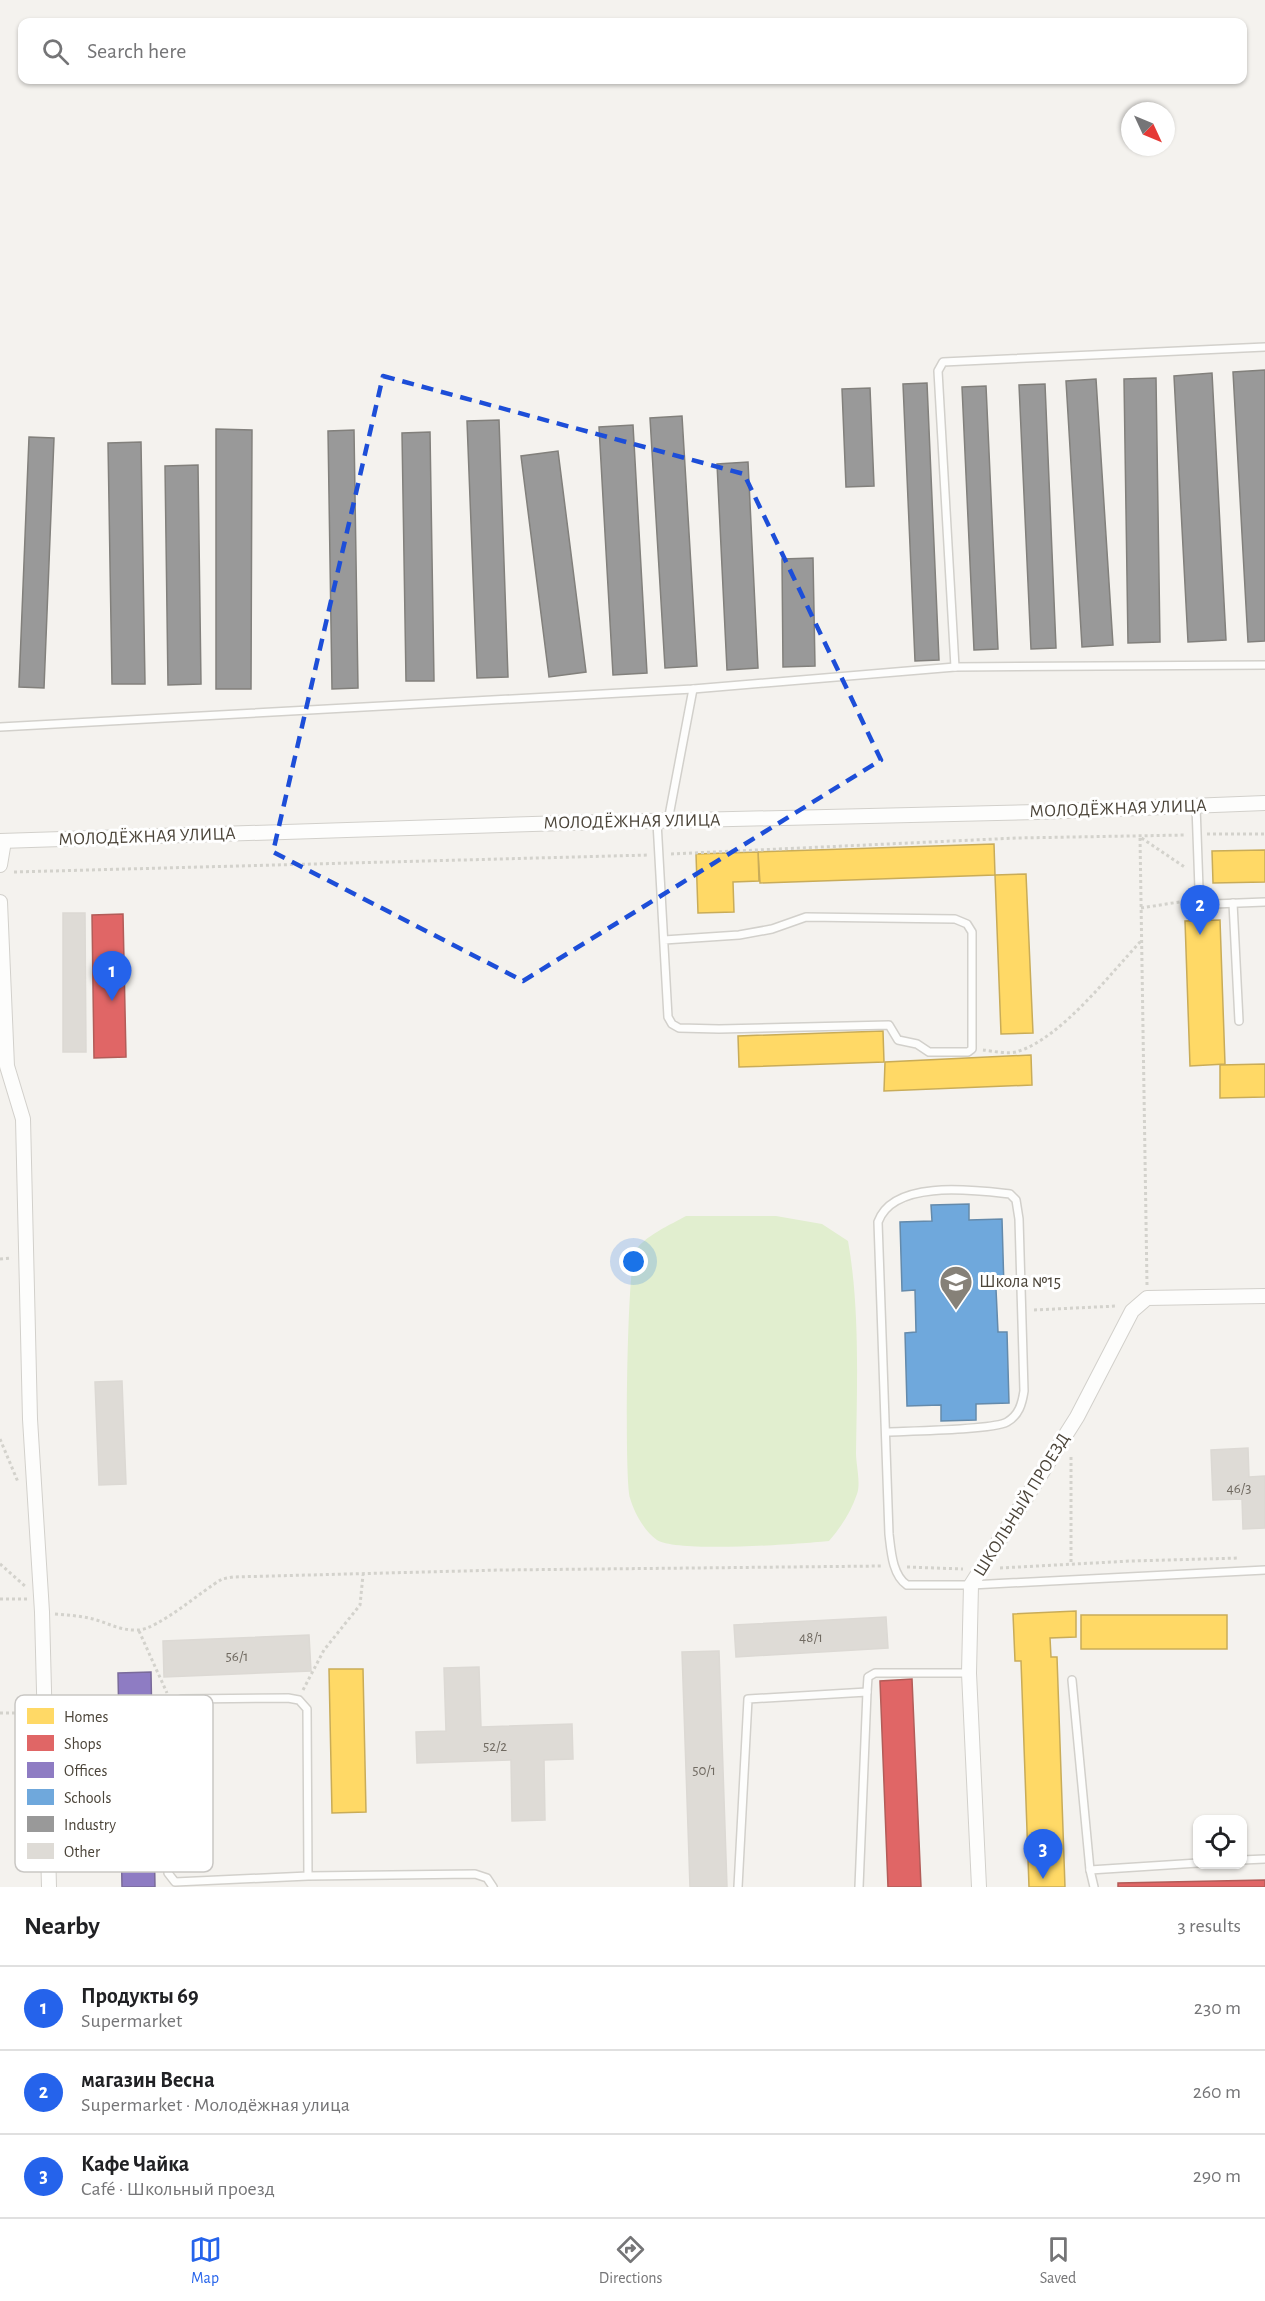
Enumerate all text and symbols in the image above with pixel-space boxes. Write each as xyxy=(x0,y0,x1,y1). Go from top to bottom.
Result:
search box xyxy=(18,18,1247,84)
icon: search xyxy=(39,35,72,68)
text: Search here xyxy=(87,40,186,62)
north arrow xyxy=(1121,102,1175,156)
street label: МОЛОДЁЖНАЯ УЛИЦА xyxy=(1029,795,1207,821)
street label: МОЛОДЁЖНАЯ УЛИЦА xyxy=(543,809,721,833)
street label: МОЛОДЁЖНАЯ УЛИЦА xyxy=(58,823,236,849)
pin: 2 xyxy=(1180,886,1220,935)
pin: 1 xyxy=(92,952,132,1001)
your location xyxy=(619,1247,648,1276)
school or university icon: Школа №15 xyxy=(938,1264,974,1311)
place label: Школа №15 xyxy=(979,1273,1061,1291)
street label: ШКОЛЬНЫЙ ПРОЕЗД xyxy=(969,1429,1073,1580)
house number: 46/3 xyxy=(1227,1481,1251,1496)
house number: 48/1 xyxy=(799,1630,823,1645)
house number: 56/1 xyxy=(226,1649,248,1664)
legend xyxy=(15,1695,213,1872)
text: Homes xyxy=(64,1709,108,1725)
text: Shops xyxy=(64,1736,102,1752)
house number: 52/2 xyxy=(483,1739,507,1754)
text: Offices xyxy=(64,1763,107,1779)
house number: 50/1 xyxy=(692,1763,716,1778)
text: Schools xyxy=(64,1790,111,1806)
map controls xyxy=(1193,1815,1247,1869)
button: locate xyxy=(1193,1815,1247,1869)
text: Industry xyxy=(64,1817,116,1834)
pin: 3 xyxy=(1024,1830,1062,1879)
text: Other xyxy=(64,1844,101,1860)
text: Nearby xyxy=(24,1913,100,1939)
text: 3 results xyxy=(1177,1916,1241,1936)
text: Продукты 69 xyxy=(81,1985,199,2007)
text: 1 xyxy=(40,1998,47,2018)
text: 230 m xyxy=(1194,1998,1241,2018)
text: Supermarket xyxy=(81,2011,182,2031)
text: магазин Весна xyxy=(81,2069,215,2091)
text: 2 xyxy=(39,2082,48,2102)
text: 260 m xyxy=(1193,2082,1241,2102)
text: Supermarket · Молодёжная улица xyxy=(81,2095,350,2115)
text: Кафе Чайка xyxy=(81,2153,189,2175)
text: 3 xyxy=(39,2166,48,2186)
text: 290 m xyxy=(1193,2166,1241,2186)
text: Café · Школьный проезд xyxy=(81,2179,275,2199)
tab: Map xyxy=(189,2233,222,2288)
tab: Directions xyxy=(599,2233,663,2288)
tab: Saved xyxy=(1040,2233,1076,2288)

